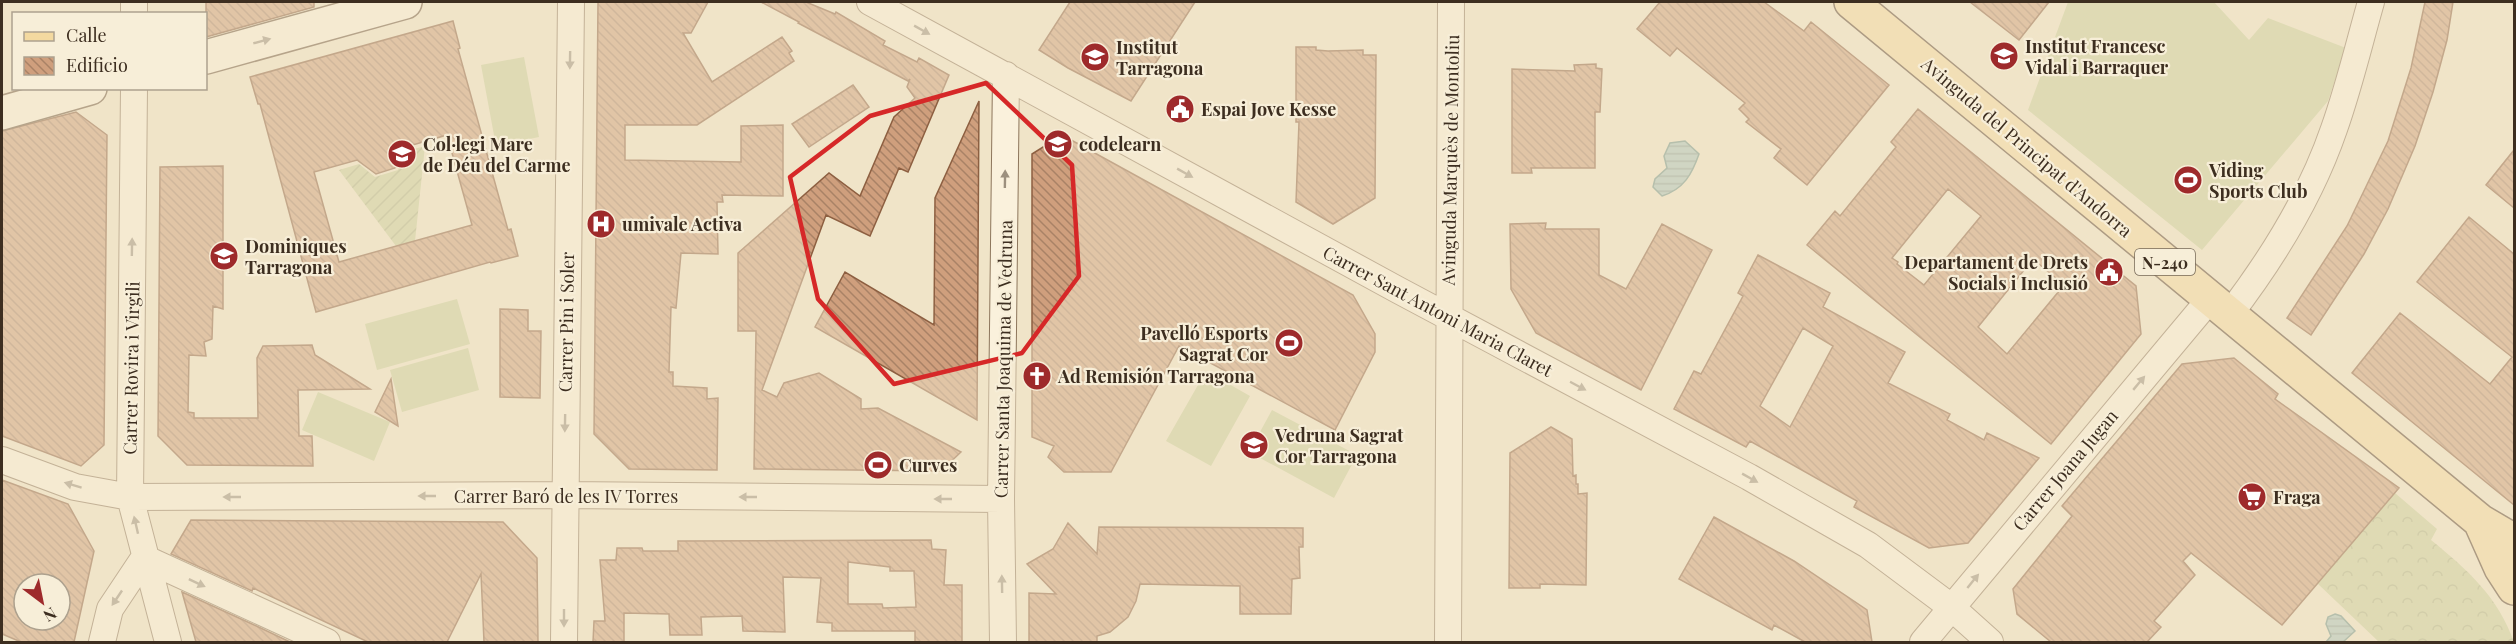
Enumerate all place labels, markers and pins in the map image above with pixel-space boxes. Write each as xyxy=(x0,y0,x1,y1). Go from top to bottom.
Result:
place label: Institut Francesc Vidal i Barraquer xyxy=(2024,34,2169,79)
place label: Institut Tarragona xyxy=(1116,35,1204,80)
school or university icon: Institut Francesc Vidal i Barraquer xyxy=(1988,40,2020,72)
school or university icon: Institut Tarragona xyxy=(1079,41,1111,73)
public building icon: Espai Jove Kesse xyxy=(1164,93,1196,125)
place label: Espai Jove Kesse xyxy=(1201,97,1336,121)
school or university icon: codelearn xyxy=(1042,128,1074,160)
place label: Col·legi Mare de Déu del Carme xyxy=(423,132,571,177)
place label: codelearn xyxy=(1079,132,1161,156)
school or university icon: Col·legi Mare de Déu del Carme xyxy=(386,138,418,170)
place label: Viding Sports Club xyxy=(2208,158,2307,203)
sports icon: Viding Sports Club xyxy=(2172,164,2204,196)
hospital icon: umivale Activa xyxy=(585,208,617,240)
place label: umivale Activa xyxy=(622,212,743,236)
place label: Dominiques Tarragona xyxy=(245,234,347,279)
school or university icon: Dominiques Tarragona xyxy=(208,240,240,272)
place label: Departament de Drets Socials i Inclusió xyxy=(1904,250,2088,295)
public building icon: Departament de Drets Socials i Inclusió xyxy=(2093,256,2125,288)
place label: Pavelló Esports Sagrat Cor xyxy=(1140,321,1269,366)
sports icon: Pavelló Esports Sagrat Cor xyxy=(1273,327,1305,359)
church icon: Ad Remisión Tarragona xyxy=(1021,360,1053,392)
place label: Ad Remisión Tarragona xyxy=(1057,364,1255,388)
place label: Vedruna Sagrat Cor Tarragona xyxy=(1274,423,1404,468)
school or university icon: Vedruna Sagrat Cor Tarragona xyxy=(1238,429,1270,461)
sports icon: Curves xyxy=(862,449,894,481)
place label: Curves xyxy=(899,453,957,477)
supermarket icon: Fraga xyxy=(2236,481,2268,513)
place label: Fraga xyxy=(2273,485,2321,509)

